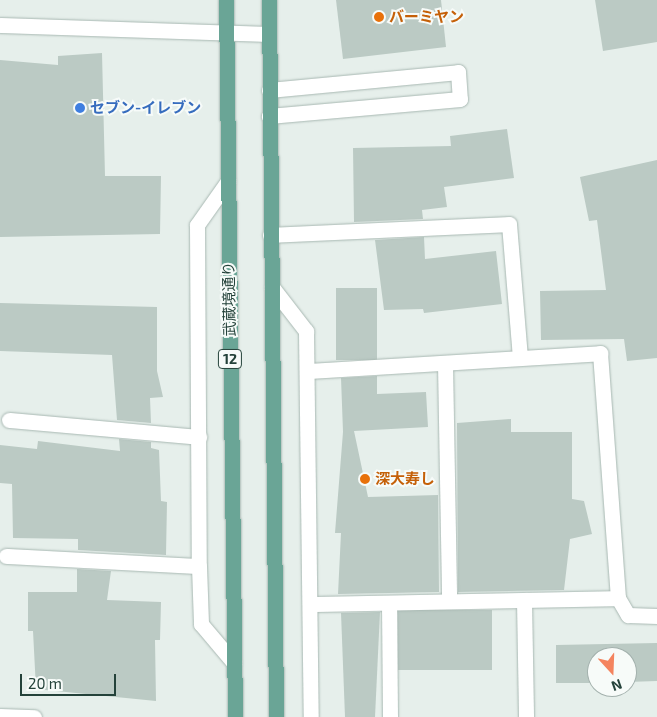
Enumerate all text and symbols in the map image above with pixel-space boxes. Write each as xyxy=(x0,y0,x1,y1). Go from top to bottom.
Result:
place label: バーミヤン xyxy=(389,8,464,26)
marker: バーミヤン xyxy=(373,11,385,23)
place label: セブン-イレブン xyxy=(90,99,201,117)
marker: セブン-イレブン xyxy=(74,102,86,114)
street label: 武蔵境通り xyxy=(219,261,239,337)
road number: 12 xyxy=(218,348,242,370)
place label: 深大寿し xyxy=(375,470,435,488)
marker: 深大寿し xyxy=(359,473,371,485)
north arrow xyxy=(587,647,637,697)
scale bar xyxy=(22,664,119,696)
text: 20 m xyxy=(28,674,62,692)
text: N xyxy=(609,676,625,695)

